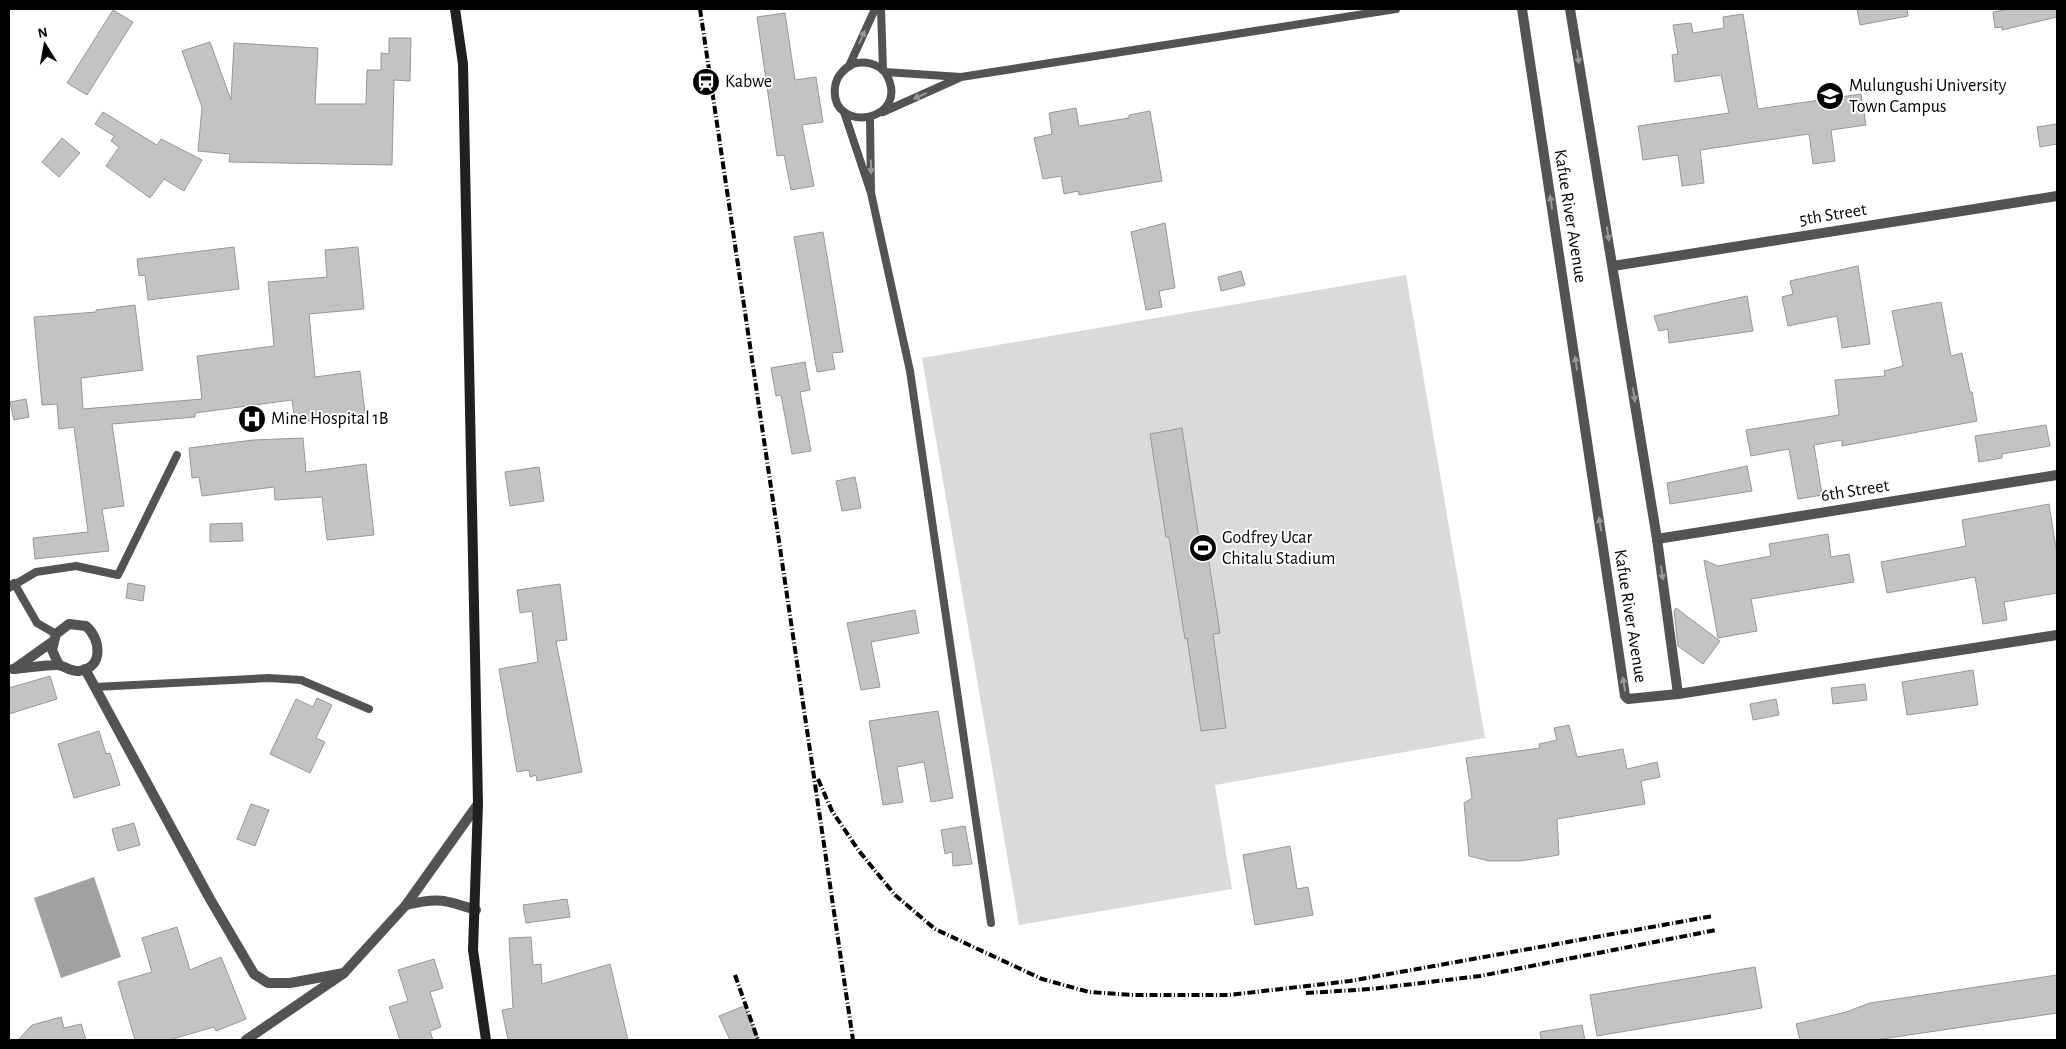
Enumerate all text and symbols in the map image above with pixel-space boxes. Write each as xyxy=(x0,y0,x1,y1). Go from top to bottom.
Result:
north arrow xyxy=(20,20,70,70)
text: N xyxy=(37,25,49,41)
one-way arrow xyxy=(859,30,867,44)
one-way arrow xyxy=(1575,49,1583,65)
station icon: Kabwe xyxy=(691,67,721,97)
place label: Kabwe xyxy=(725,73,772,91)
place label: Mulungushi University Town Campus xyxy=(1849,77,2007,116)
school or university icon: Mulungushi University Town Campus xyxy=(1815,81,1845,111)
one-way arrow xyxy=(913,92,927,100)
street label: Kafue River Avenue xyxy=(1551,148,1589,284)
one-way arrow xyxy=(867,159,875,175)
one-way arrow xyxy=(1547,194,1555,210)
street label: 5th Street xyxy=(1798,201,1868,229)
one-way arrow xyxy=(1604,227,1612,243)
one-way arrow xyxy=(1571,355,1579,371)
one-way arrow xyxy=(1630,387,1638,403)
hospital icon: Mine Hospital 1B xyxy=(237,404,267,434)
place label: Mine Hospital 1B xyxy=(271,410,388,428)
street label: 6th Street xyxy=(1820,477,1891,505)
one-way arrow xyxy=(1595,515,1603,531)
place label: Godfrey Ucar Chitalu Stadium xyxy=(1222,529,1335,568)
sports icon: Godfrey Ucar Chitalu Stadium xyxy=(1188,533,1218,563)
street label: Kafue River Avenue xyxy=(1611,548,1649,684)
one-way arrow xyxy=(1658,565,1666,581)
one-way arrow xyxy=(1619,676,1627,692)

